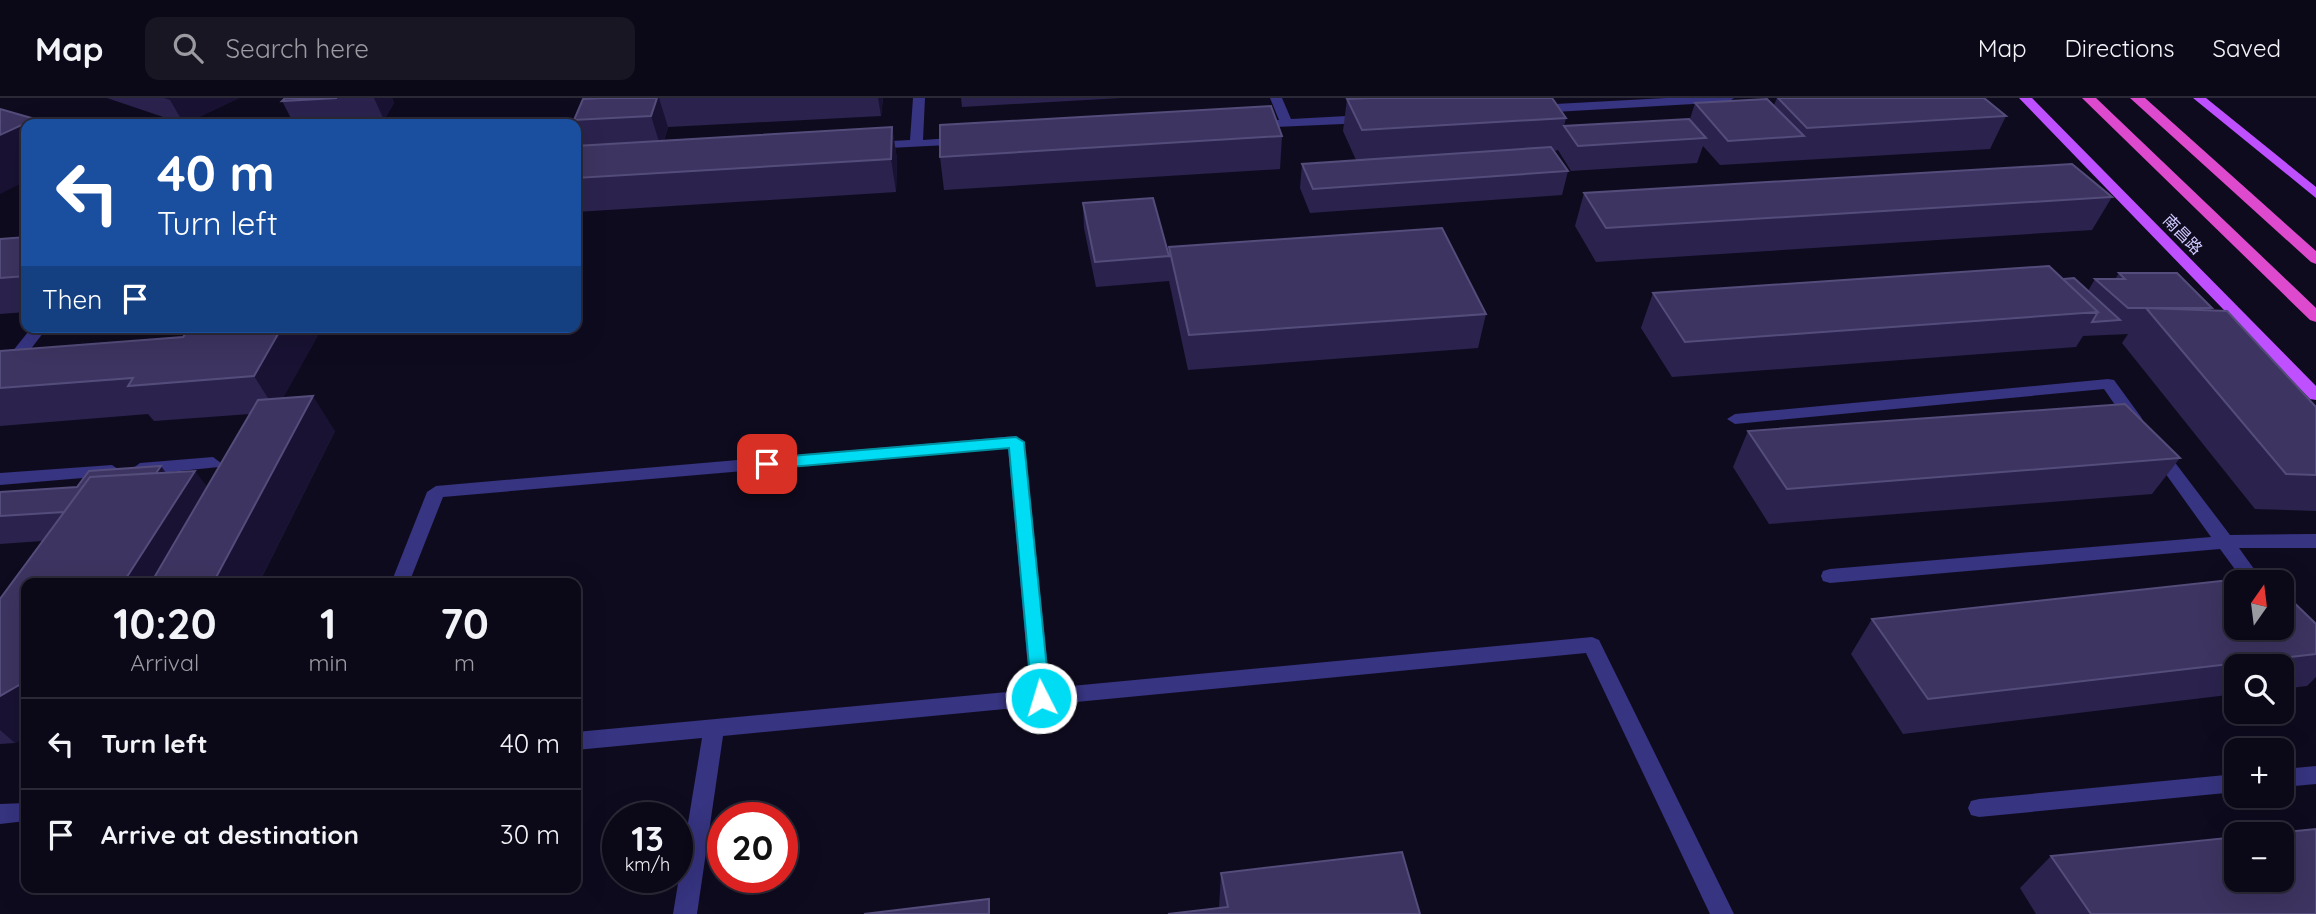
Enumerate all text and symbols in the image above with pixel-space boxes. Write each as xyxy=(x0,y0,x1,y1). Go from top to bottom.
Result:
search box xyxy=(145,17,635,80)
text: Map xyxy=(35,28,103,69)
icon: search xyxy=(169,29,207,67)
text: Search here xyxy=(225,32,369,65)
text: Map xyxy=(1978,33,2027,63)
text: Directions xyxy=(2065,33,2175,63)
text: Saved xyxy=(2213,33,2281,63)
text: 40 m xyxy=(157,142,275,203)
icon: left xyxy=(42,147,133,238)
text: Turn left xyxy=(157,203,278,243)
street label: 南昌路 xyxy=(2159,210,2207,258)
icon: arrive xyxy=(116,280,154,318)
text: Then xyxy=(42,283,102,316)
pin xyxy=(737,434,797,494)
icon: arrive xyxy=(748,445,786,483)
north arrow xyxy=(2224,570,2294,640)
map controls xyxy=(2224,570,2294,892)
text: 10:20 xyxy=(113,597,216,650)
text: 1 xyxy=(320,597,336,650)
text: 70 xyxy=(440,597,489,650)
text: Arrival xyxy=(130,648,199,677)
text: min xyxy=(309,648,348,677)
text: m xyxy=(454,648,475,677)
button: search xyxy=(2224,654,2294,724)
position arrow xyxy=(1004,661,1078,735)
icon: left xyxy=(42,725,80,763)
text: Turn left xyxy=(101,727,208,760)
text: 40 m xyxy=(500,727,560,760)
button: + xyxy=(2224,738,2294,808)
speed limit sign: 20 xyxy=(707,802,798,893)
icon: arrive xyxy=(42,816,80,854)
text: 13 xyxy=(631,816,664,860)
text: Arrive at destination xyxy=(101,818,359,851)
text: 30 m xyxy=(500,818,560,851)
button: − xyxy=(2224,822,2294,892)
text: km/h xyxy=(625,853,670,876)

